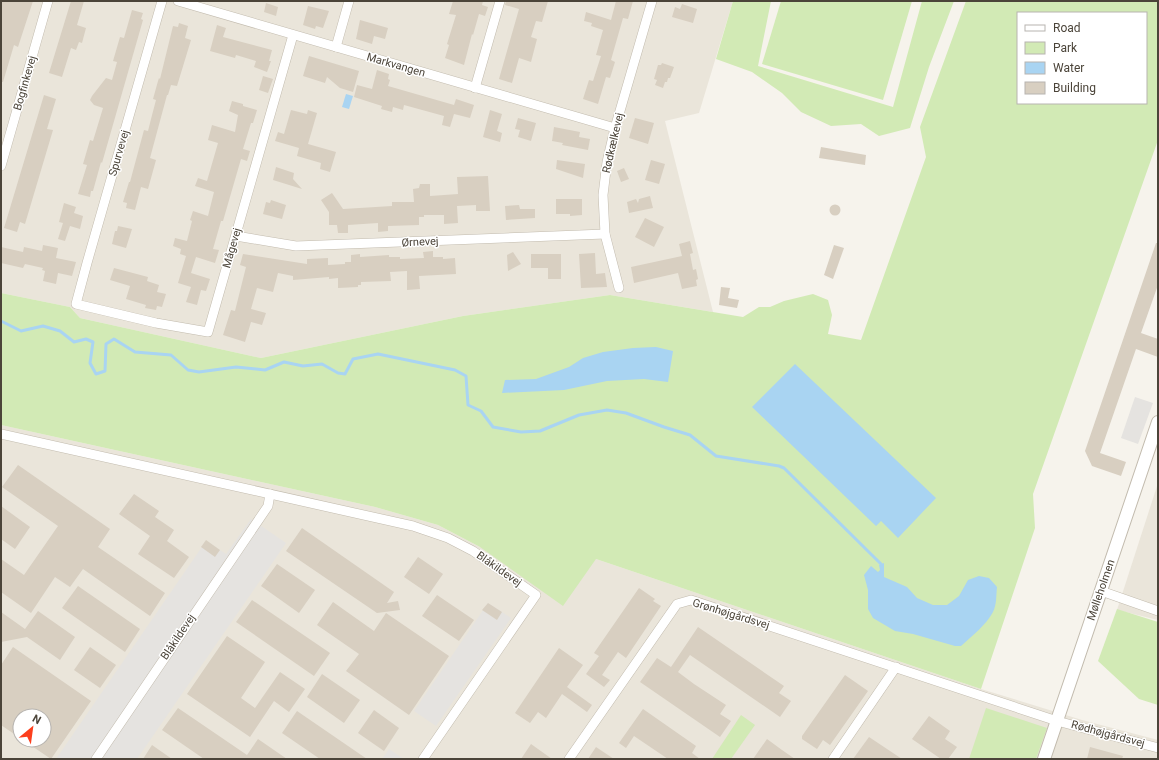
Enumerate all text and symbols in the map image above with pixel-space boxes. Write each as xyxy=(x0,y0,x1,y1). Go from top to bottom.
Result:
legend xyxy=(1017,12,1147,104)
text: Road xyxy=(1053,21,1081,35)
text: Park xyxy=(1053,41,1078,55)
street label: Markvangen xyxy=(365,50,427,80)
street label: Bogfinkevej xyxy=(11,54,39,112)
text: Water xyxy=(1053,61,1084,75)
text: Building xyxy=(1053,81,1096,95)
street label: Rødkælkevej xyxy=(600,111,626,175)
street label: Spurvevej xyxy=(106,128,132,178)
street label: Mågevej xyxy=(220,226,244,270)
street label: Ørnevej xyxy=(401,235,439,249)
street label: Blåkildevej xyxy=(474,549,524,589)
street label: Mølleholmen xyxy=(1085,558,1117,622)
street label: Grønhøjgårdsvej xyxy=(691,596,771,632)
street label: Blåkildevej xyxy=(158,612,198,662)
north arrow xyxy=(12,708,52,748)
text: N xyxy=(30,712,43,727)
street label: Rødhøjgårdsvej xyxy=(1070,718,1146,750)

